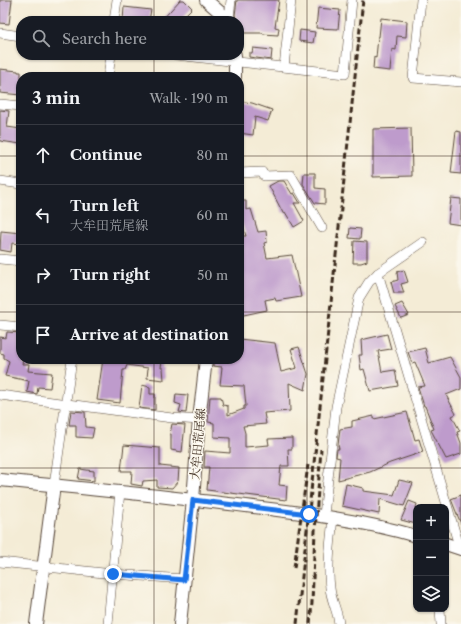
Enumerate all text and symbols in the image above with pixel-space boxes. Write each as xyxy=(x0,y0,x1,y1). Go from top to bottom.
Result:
search box xyxy=(16,16,244,60)
icon: search xyxy=(30,27,52,49)
text: Search here xyxy=(62,29,147,48)
text: 3 min xyxy=(32,88,81,108)
text: Walk · 190 m xyxy=(149,90,228,106)
icon: ahead xyxy=(32,144,54,166)
text: Continue xyxy=(70,145,142,164)
text: 80 m xyxy=(196,147,228,163)
text: Turn left xyxy=(70,196,139,215)
icon: left xyxy=(32,204,54,226)
text: 60 m xyxy=(197,207,228,223)
text: 大牟田荒尾線 xyxy=(70,217,148,233)
icon: right xyxy=(32,264,54,286)
text: Turn right xyxy=(70,265,150,284)
text: 50 m xyxy=(197,267,228,283)
icon: arrive xyxy=(32,324,54,346)
text: Arrive at destination xyxy=(70,325,229,344)
street label: 大牟田荒尾線 xyxy=(187,407,208,480)
map controls xyxy=(413,504,449,612)
button: + xyxy=(413,504,449,540)
route start xyxy=(300,505,318,523)
button: − xyxy=(413,540,449,576)
route end xyxy=(104,565,122,583)
button: layers xyxy=(413,576,449,612)

